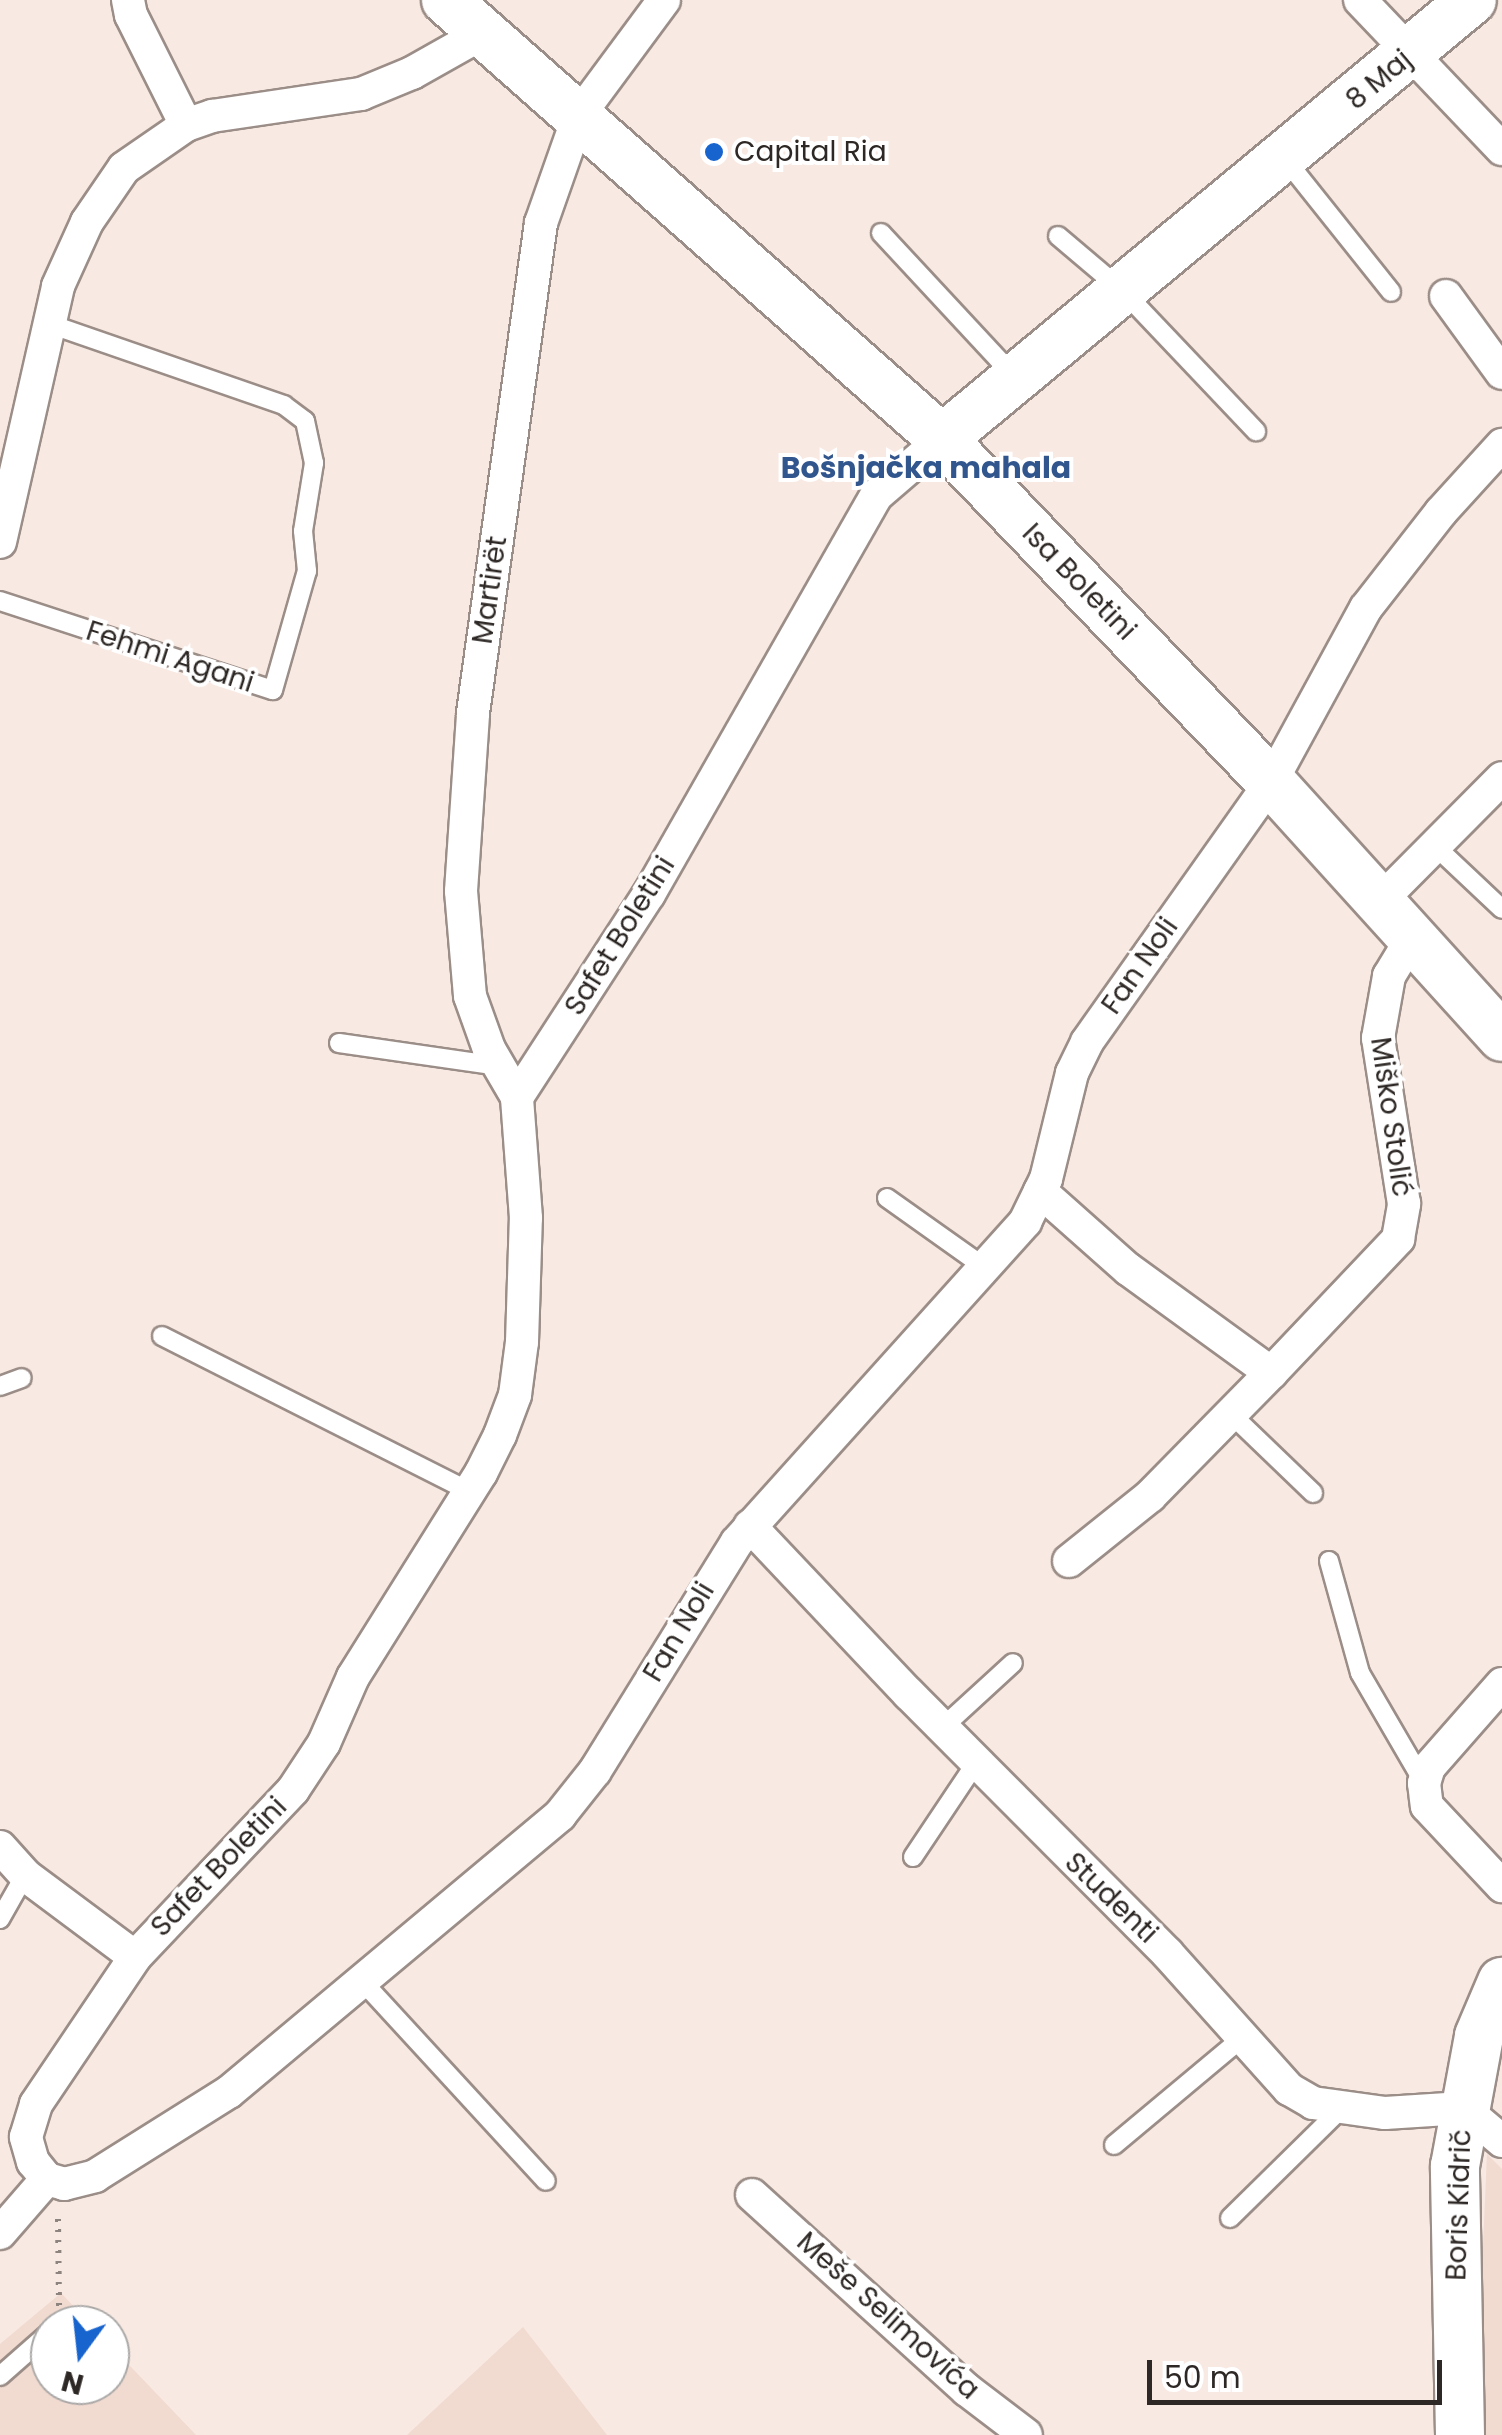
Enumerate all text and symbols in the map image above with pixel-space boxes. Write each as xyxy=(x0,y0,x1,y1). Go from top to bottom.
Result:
street label: 8 Maj xyxy=(1339,43,1419,117)
place label: Capital Ria xyxy=(734,135,887,169)
marker: Capital Ria xyxy=(703,141,725,163)
district label: Bošnjačka mahala xyxy=(781,450,1071,486)
street label: Isa Boletini xyxy=(1015,517,1143,647)
street label: Martirët xyxy=(466,534,514,646)
street label: Fehmi Agani xyxy=(82,614,258,700)
street label: Safet Boletini xyxy=(558,850,682,1022)
street label: Fan Noli xyxy=(1095,911,1185,1021)
street label: Miško Stolić xyxy=(1363,1035,1419,1199)
street label: Fan Noli xyxy=(636,1576,722,1688)
street label: Safet Boletini xyxy=(144,1790,294,1944)
street label: Studenti xyxy=(1058,1846,1164,1950)
street label: Boris Kidrič xyxy=(1440,2129,1478,2281)
street label: Meše Selimovića xyxy=(790,2225,986,2407)
north arrow xyxy=(30,2305,130,2405)
scale bar xyxy=(1152,2340,1447,2402)
text: 50 m xyxy=(1164,2356,1241,2399)
text: N xyxy=(57,2361,88,2404)

